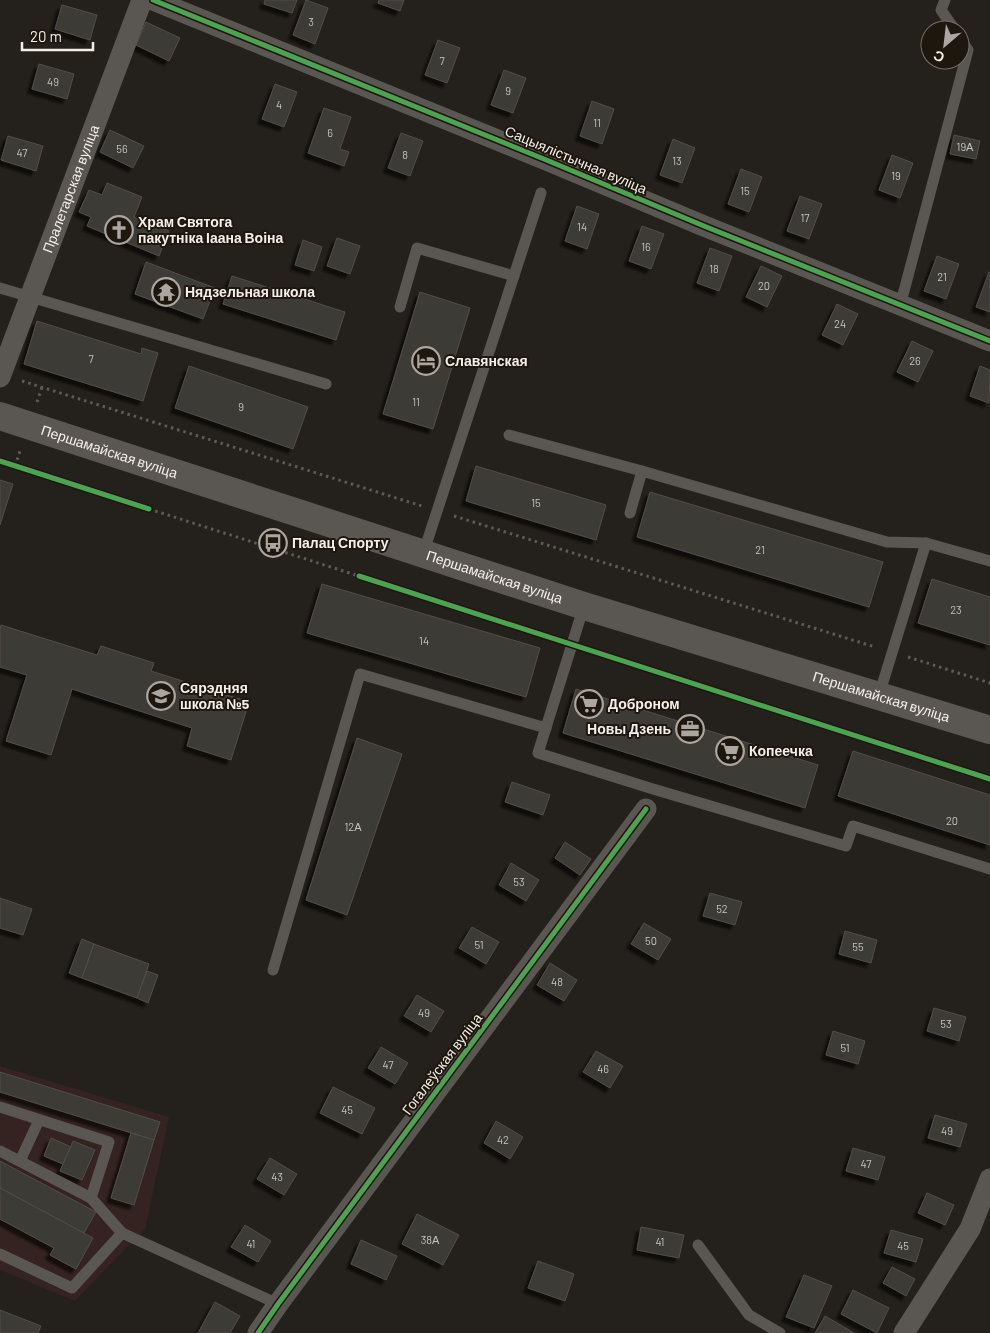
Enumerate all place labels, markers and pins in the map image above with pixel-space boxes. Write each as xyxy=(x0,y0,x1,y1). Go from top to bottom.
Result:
place label: Храм Святога пакутніка Іаана Воіна xyxy=(138,213,284,246)
church icon: Храм Святога пакутніка Іаана Воіна xyxy=(104,215,134,245)
temple icon: Нядзельная школа xyxy=(151,277,181,307)
place label: Нядзельная школа xyxy=(185,283,315,300)
hotel icon: Славянская xyxy=(411,346,441,376)
place label: Славянская xyxy=(445,352,528,369)
bus stop icon: Палац Спорту xyxy=(258,528,288,558)
place label: Палац Спорту xyxy=(292,534,389,551)
place label: Сярэдняя школа №5 xyxy=(180,679,250,712)
school or university icon: Сярэдняя школа №5 xyxy=(146,681,176,711)
supermarket icon: Доброном xyxy=(574,689,604,719)
place label: Доброном xyxy=(608,695,680,712)
office icon: Новы Дзень xyxy=(675,714,705,744)
place label: Новы Дзень xyxy=(587,720,671,737)
supermarket icon: Копеечка xyxy=(715,736,745,766)
place label: Копеечка xyxy=(749,742,813,759)

